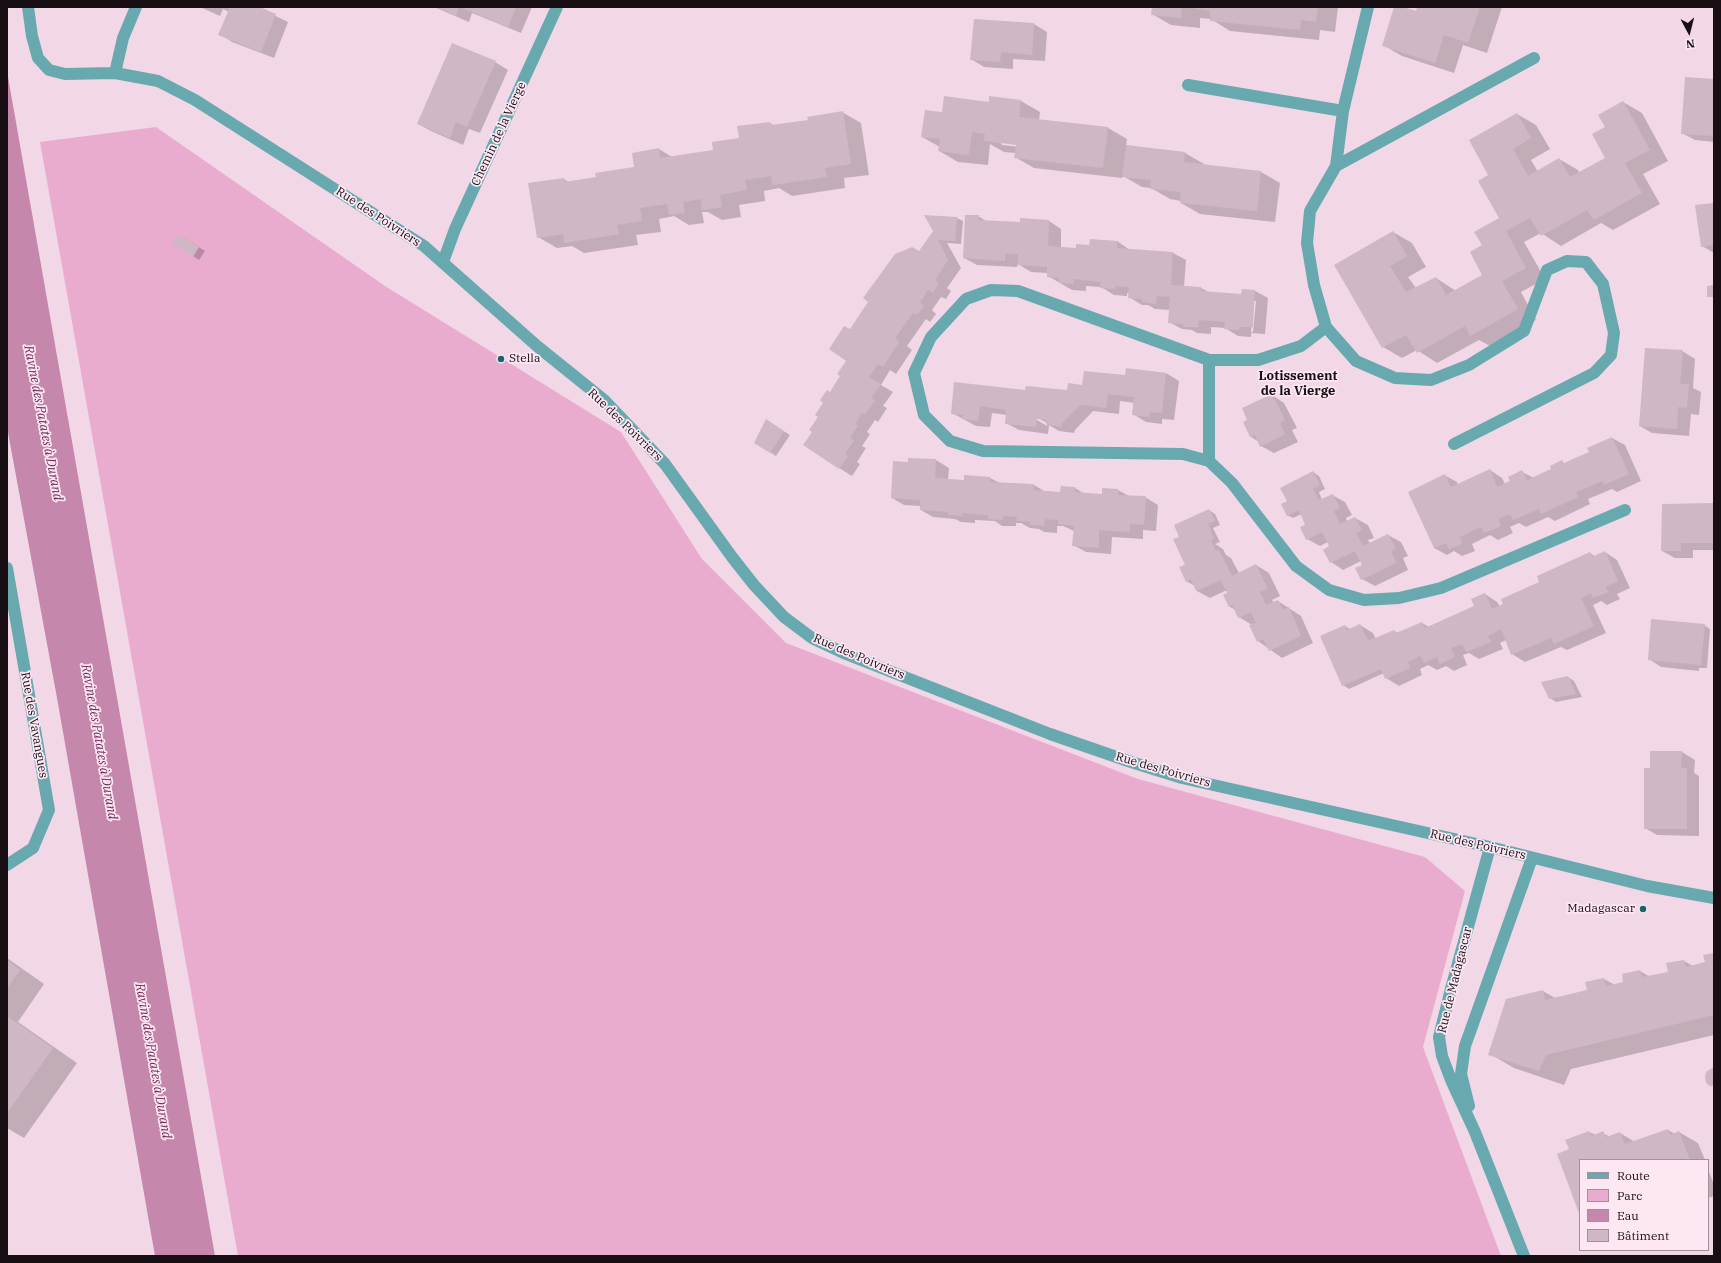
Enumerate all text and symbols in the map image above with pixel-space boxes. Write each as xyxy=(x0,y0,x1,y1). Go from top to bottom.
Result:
north arrow xyxy=(1669,12,1709,52)
text: N xyxy=(1685,36,1696,51)
street label: Chemin de la Vierge xyxy=(469,80,529,188)
street label: Rue des Poivriers xyxy=(333,184,423,250)
water label: Ravine des Patates à Durand xyxy=(20,344,66,502)
place label: Stella xyxy=(509,352,540,366)
marker: Stella xyxy=(496,354,506,364)
district label: Lotissement de la Vierge xyxy=(1259,368,1337,399)
street label: Rue des Poivriers xyxy=(585,386,665,464)
street label: Rue des Poivriers xyxy=(811,631,907,683)
water label: Ravine des Patates à Durand xyxy=(78,663,120,821)
street label: Rue des Vavangues xyxy=(18,671,50,779)
street label: Rue des Poivriers xyxy=(1114,750,1212,790)
street label: Rue des Poivriers xyxy=(1429,827,1527,863)
place label: Madagascar xyxy=(1567,902,1635,916)
marker: Madagascar xyxy=(1638,904,1648,914)
street label: Rue de Madagascar xyxy=(1435,925,1475,1035)
water label: Ravine des Patates à Durand xyxy=(132,982,174,1140)
legend xyxy=(1579,1159,1709,1251)
text: Route xyxy=(1617,1168,1650,1183)
text: Parc xyxy=(1617,1188,1642,1203)
text: Eau xyxy=(1617,1208,1639,1223)
text: Bâtiment xyxy=(1617,1228,1669,1243)

